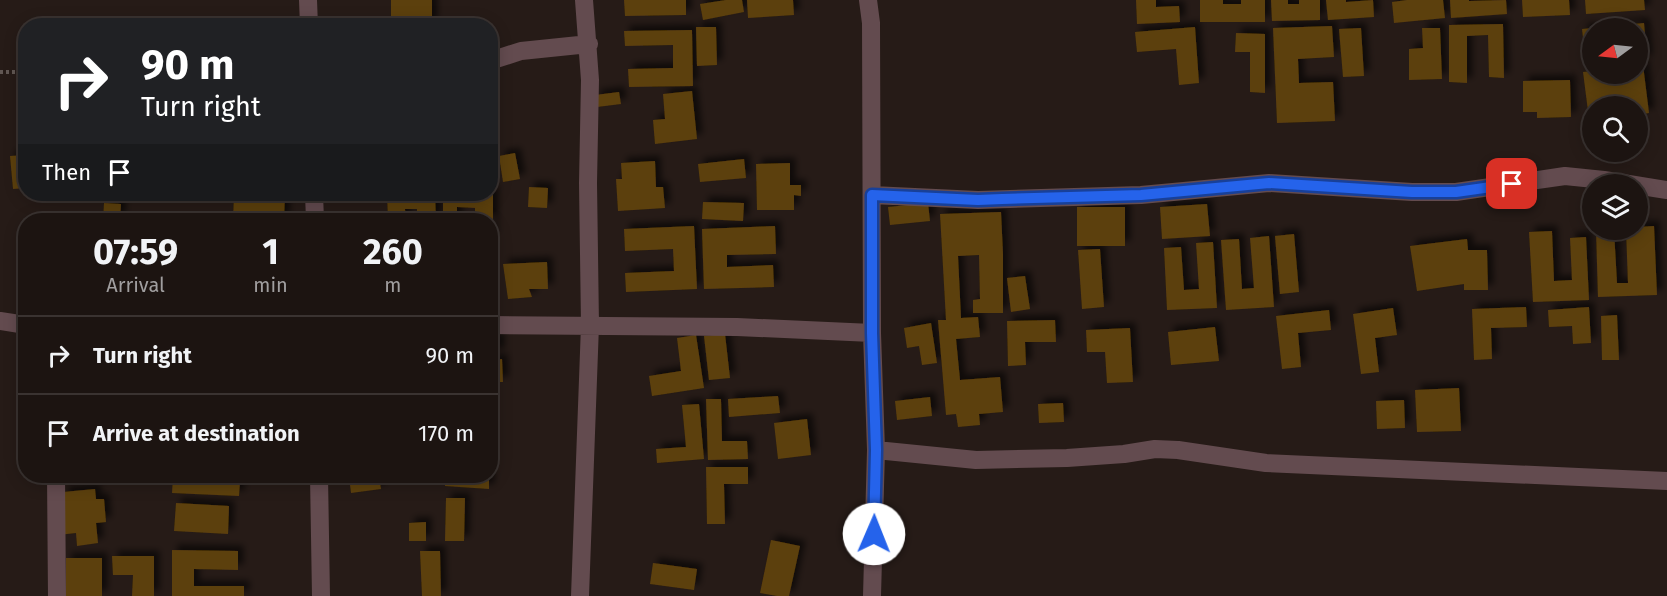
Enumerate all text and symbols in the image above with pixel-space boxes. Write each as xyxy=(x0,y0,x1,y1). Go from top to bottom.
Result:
north arrow xyxy=(1582,18,1648,84)
map controls xyxy=(1582,18,1648,240)
text: 90 m xyxy=(141,40,235,90)
icon: right xyxy=(42,42,120,120)
text: Turn right xyxy=(141,91,261,123)
button: search xyxy=(1582,96,1648,162)
icon: arrive xyxy=(103,156,136,189)
pin xyxy=(1486,158,1537,209)
text: Then xyxy=(42,159,91,186)
icon: arrive xyxy=(1495,167,1528,200)
button: layers xyxy=(1582,174,1648,240)
text: 07:59 xyxy=(93,230,178,274)
text: 1 xyxy=(262,230,279,274)
text: 260 xyxy=(363,230,423,274)
text: Arrival xyxy=(106,273,165,297)
text: min xyxy=(253,273,288,297)
text: m xyxy=(384,273,401,297)
icon: right xyxy=(42,339,75,372)
text: Turn right xyxy=(93,342,192,369)
text: 90 m xyxy=(425,342,474,369)
icon: arrive xyxy=(42,417,75,450)
text: Arrive at destination xyxy=(93,420,300,447)
text: 170 m xyxy=(418,420,474,447)
position arrow xyxy=(842,502,906,566)

